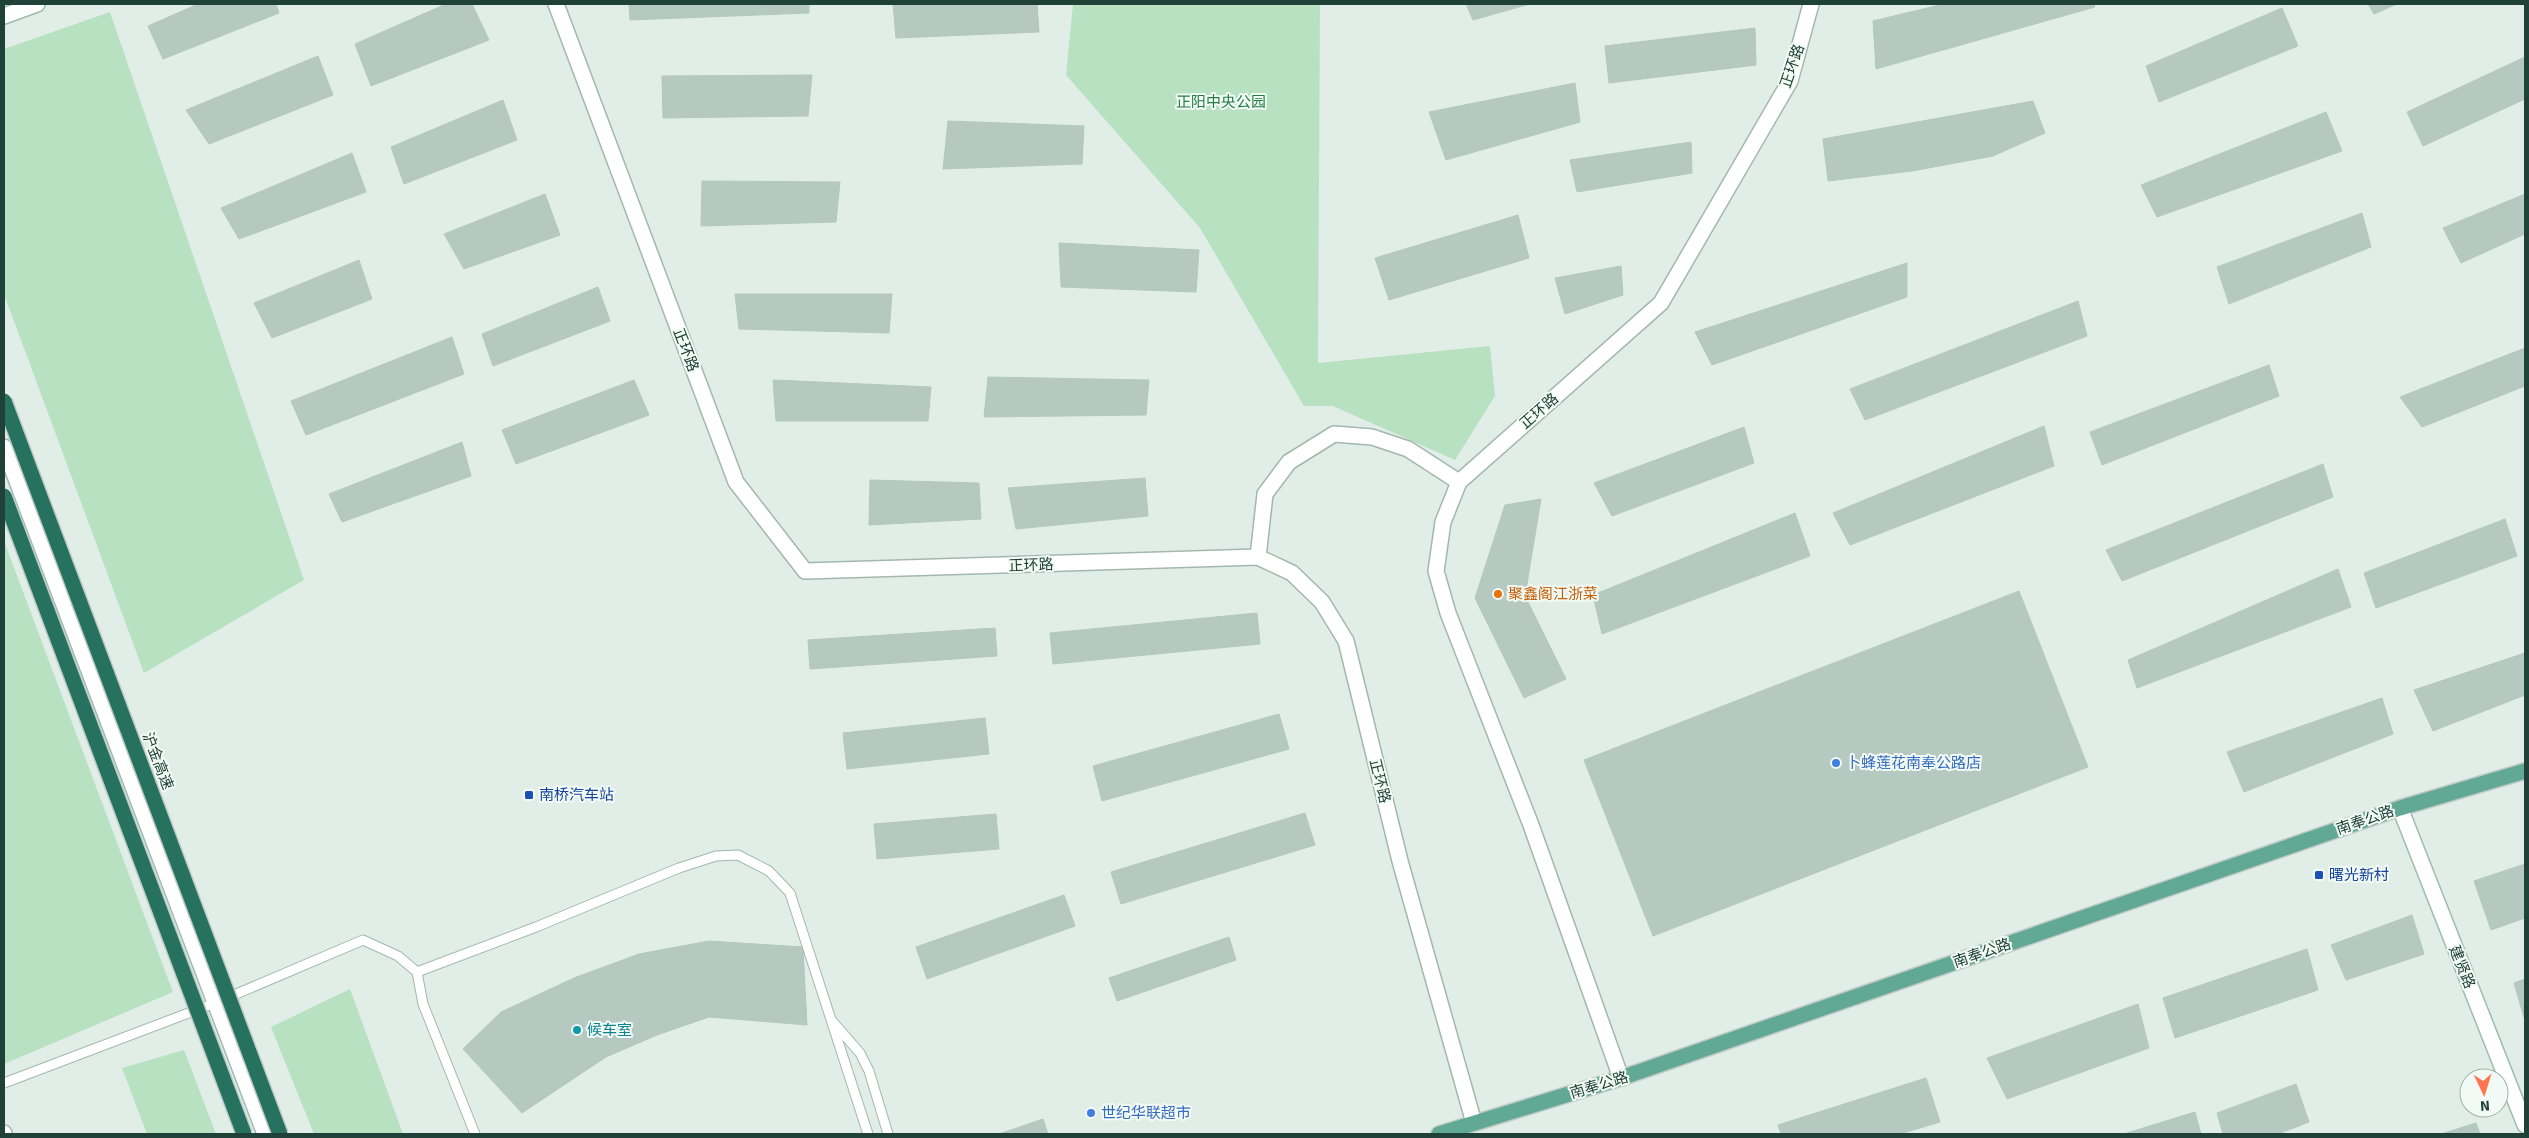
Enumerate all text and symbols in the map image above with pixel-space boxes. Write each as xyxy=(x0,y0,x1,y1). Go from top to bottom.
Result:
street label: 正环路 xyxy=(1776,42,1808,90)
park label: 正阳中央公园 xyxy=(1176,93,1266,111)
street label: 正环路 xyxy=(670,326,702,374)
street label: 正环路 xyxy=(1516,389,1562,433)
street label: 正环路 xyxy=(1008,555,1054,575)
place label: 聚鑫阁江浙菜 xyxy=(1508,585,1598,603)
marker: 聚鑫阁江浙菜 xyxy=(1492,588,1504,600)
street label: 沪金高速 xyxy=(139,730,177,792)
place label: 卜蜂莲花南奉公路店 xyxy=(1846,754,1981,772)
street label: 正环路 xyxy=(1366,757,1394,805)
marker: 卜蜂莲花南奉公路店 xyxy=(1830,757,1842,769)
place label: 南桥汽车站 xyxy=(539,786,614,804)
marker: 南桥汽车站 xyxy=(523,789,535,801)
street label: 南奉公路 xyxy=(2334,802,2396,838)
place label: 曙光新村 xyxy=(2329,866,2389,884)
marker: 曙光新村 xyxy=(2313,869,2325,881)
street label: 南奉公路 xyxy=(1951,935,2013,971)
street label: 建贤路 xyxy=(2445,943,2479,991)
place label: 候车室 xyxy=(587,1021,632,1039)
marker: 候车室 xyxy=(571,1024,583,1036)
street label: 南奉公路 xyxy=(1568,1068,1630,1102)
north arrow xyxy=(2459,1068,2509,1118)
text: N xyxy=(2479,1097,2490,1114)
place label: 世纪华联超市 xyxy=(1101,1104,1191,1122)
marker: 世纪华联超市 xyxy=(1085,1107,1097,1119)

